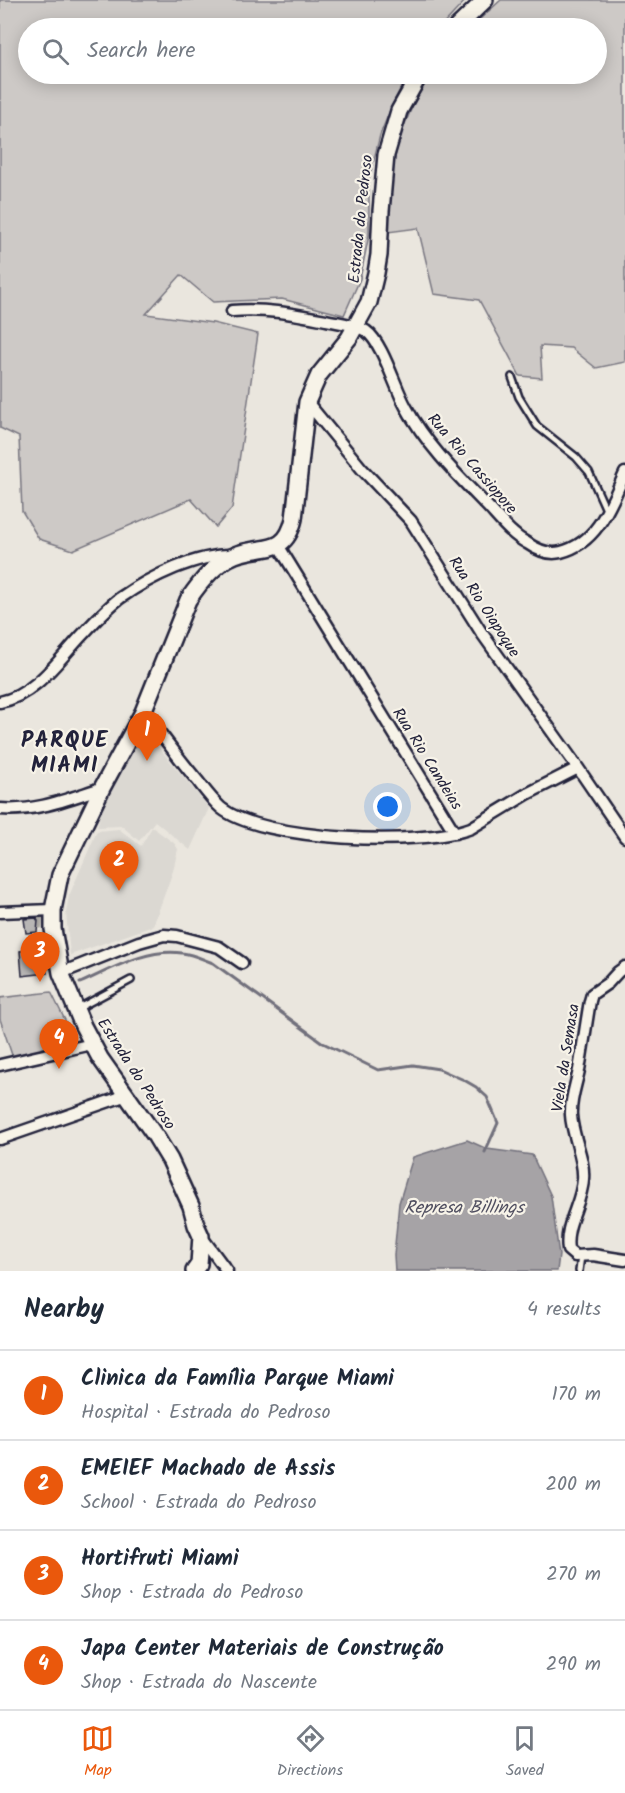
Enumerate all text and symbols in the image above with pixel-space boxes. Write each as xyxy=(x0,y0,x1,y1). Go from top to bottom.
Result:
search box xyxy=(18,18,607,84)
text: Search here xyxy=(87,34,195,69)
icon: search xyxy=(39,35,72,68)
street label: Estrada do Pedroso xyxy=(342,153,380,285)
street label: Rua Rio Cassiopore xyxy=(421,408,523,520)
street label: Rua Rio Oiapoque xyxy=(442,551,526,663)
street label: Rua Rio Candeias xyxy=(385,703,469,815)
pin: 1 xyxy=(128,712,166,761)
district label: PARQUE MIAMI xyxy=(21,724,109,784)
your location xyxy=(373,792,402,821)
pin: 2 xyxy=(100,842,138,891)
pin: 3 xyxy=(20,932,60,982)
street label: Viela da Semasa xyxy=(545,1002,587,1114)
street label: Estrada do Pedroso xyxy=(90,1013,182,1135)
pin: 4 xyxy=(40,1020,78,1069)
water label: Represa Billings xyxy=(404,1194,526,1223)
text: Nearby xyxy=(24,1289,104,1331)
text: 4 results xyxy=(527,1294,601,1326)
text: Clinica da Família Parque Miami xyxy=(81,1362,394,1397)
text: 1 xyxy=(40,1379,47,1411)
text: 170 m xyxy=(552,1379,601,1411)
text: Hospital · Estrada do Pedroso xyxy=(81,1397,331,1429)
text: EMEIEF Machado de Assis xyxy=(81,1452,335,1487)
text: 2 xyxy=(38,1469,49,1501)
text: 200 m xyxy=(545,1469,601,1501)
text: School · Estrada do Pedroso xyxy=(81,1487,317,1519)
text: Hortifruti Miami xyxy=(81,1542,239,1577)
text: 3 xyxy=(38,1559,49,1591)
text: 270 m xyxy=(546,1559,601,1591)
text: Shop · Estrada do Pedroso xyxy=(81,1577,303,1609)
text: Japa Center Materiais de Construção xyxy=(81,1632,444,1667)
text: 4 xyxy=(38,1649,49,1681)
text: 290 m xyxy=(546,1649,601,1681)
text: Shop · Estrada do Nascente xyxy=(81,1667,317,1699)
tab: Map xyxy=(81,1722,114,1783)
tab: Directions xyxy=(277,1722,343,1783)
tab: Saved xyxy=(506,1722,544,1783)

